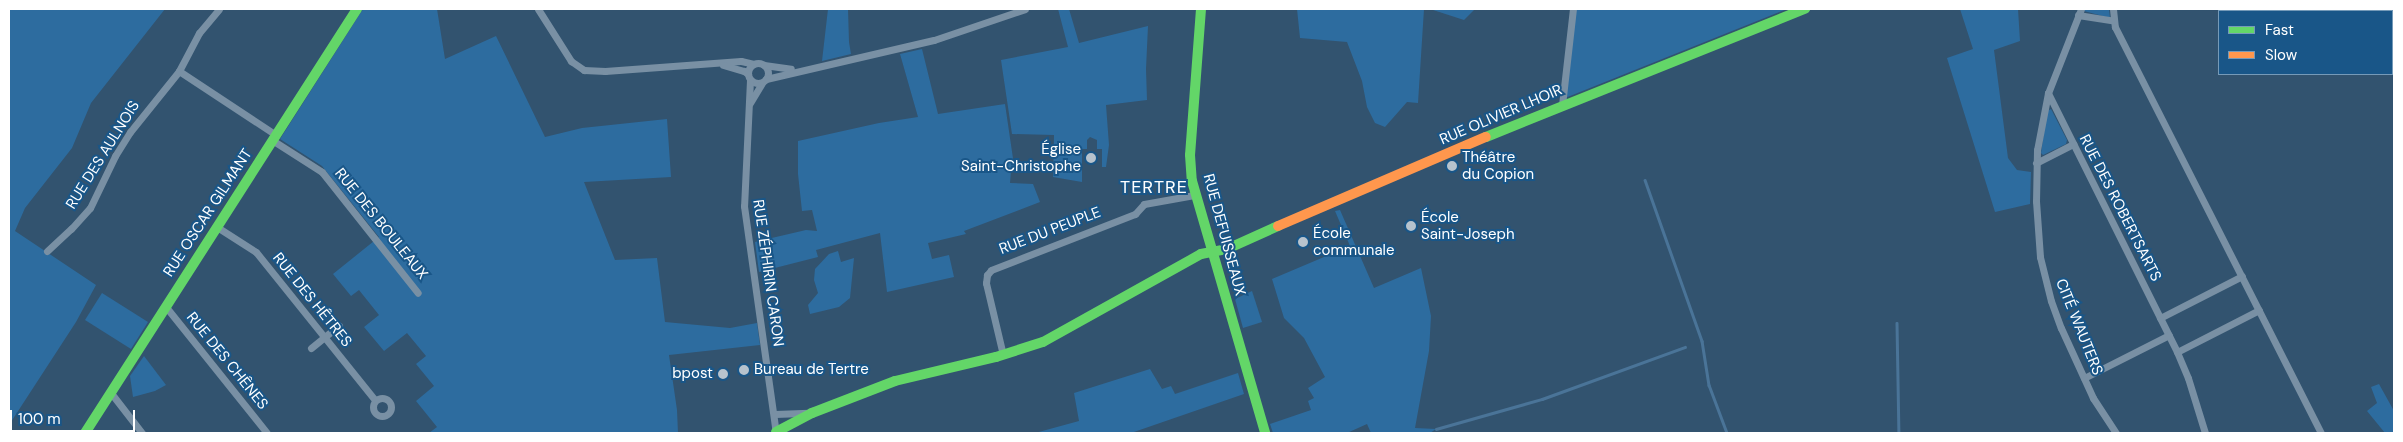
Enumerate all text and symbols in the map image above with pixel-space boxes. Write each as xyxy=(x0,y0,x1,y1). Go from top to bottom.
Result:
legend xyxy=(2218,10,2393,75)
text: Fast xyxy=(2265,20,2294,40)
text: Slow xyxy=(2265,45,2297,65)
street label: RUE OLIVIER LHOIR xyxy=(1437,81,1565,149)
street label: RUE DES AULNOIS xyxy=(62,98,144,212)
street label: RUE DES ROBERTSARTS xyxy=(2075,132,2165,284)
place label: Église Saint-Christophe xyxy=(961,140,1081,175)
street label: RUE OSCAR GILMANT xyxy=(160,146,256,280)
place label: Théâtre du Copion xyxy=(1462,148,1534,183)
marker: Église Saint-Christophe xyxy=(1085,152,1097,164)
marker: Théâtre du Copion xyxy=(1446,160,1458,172)
street label: RUE DES BOULEAUX xyxy=(331,165,431,283)
street label: RUE DEFUISSEAUX xyxy=(1199,172,1249,298)
district label: TERTRE xyxy=(1119,176,1189,198)
street label: RUE ZÉPHIRIN CARON xyxy=(749,198,787,348)
street label: RUE DU PEUPLE xyxy=(997,203,1103,259)
place label: École Saint-Joseph xyxy=(1421,208,1515,243)
marker: École Saint-Joseph xyxy=(1405,220,1417,232)
place label: École communale xyxy=(1313,224,1394,259)
marker: École communale xyxy=(1297,236,1309,248)
street label: RUE DES HÊTRES xyxy=(269,249,355,351)
street label: CITÉ WAUTERS xyxy=(2051,276,2107,378)
street label: RUE DES CHÊNES xyxy=(182,309,272,413)
place label: Bureau de Tertre xyxy=(754,361,869,379)
marker: Bureau de Tertre xyxy=(738,364,750,376)
place label: bpost xyxy=(672,365,713,383)
marker: bpost xyxy=(717,368,729,380)
scale bar xyxy=(12,400,138,432)
text: 100 m xyxy=(18,409,61,429)

